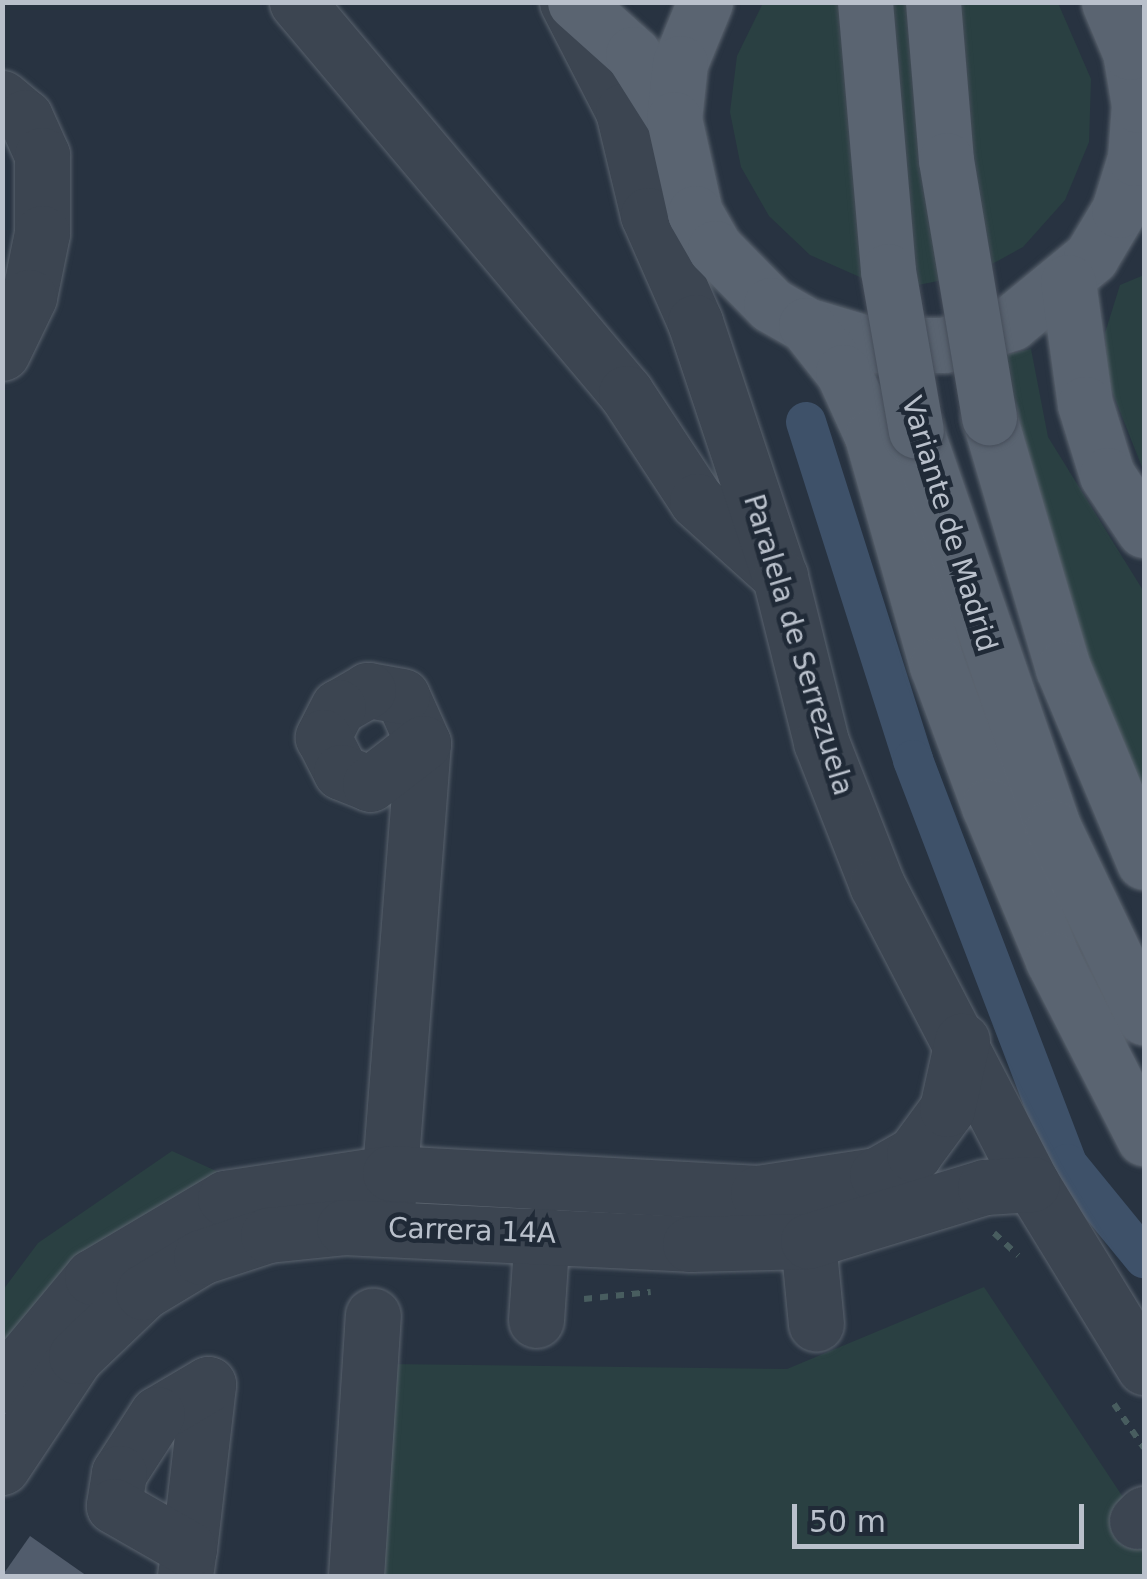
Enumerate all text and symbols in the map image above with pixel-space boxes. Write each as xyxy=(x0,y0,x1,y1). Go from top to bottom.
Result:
street label: Variante de Madrid xyxy=(894,392,1004,656)
street label: Paralela de Serrezuela xyxy=(736,490,860,800)
street label: Carrera 14A xyxy=(387,1211,557,1251)
scale bar xyxy=(797,1484,1090,1546)
text: 50 m xyxy=(809,1504,886,1539)

